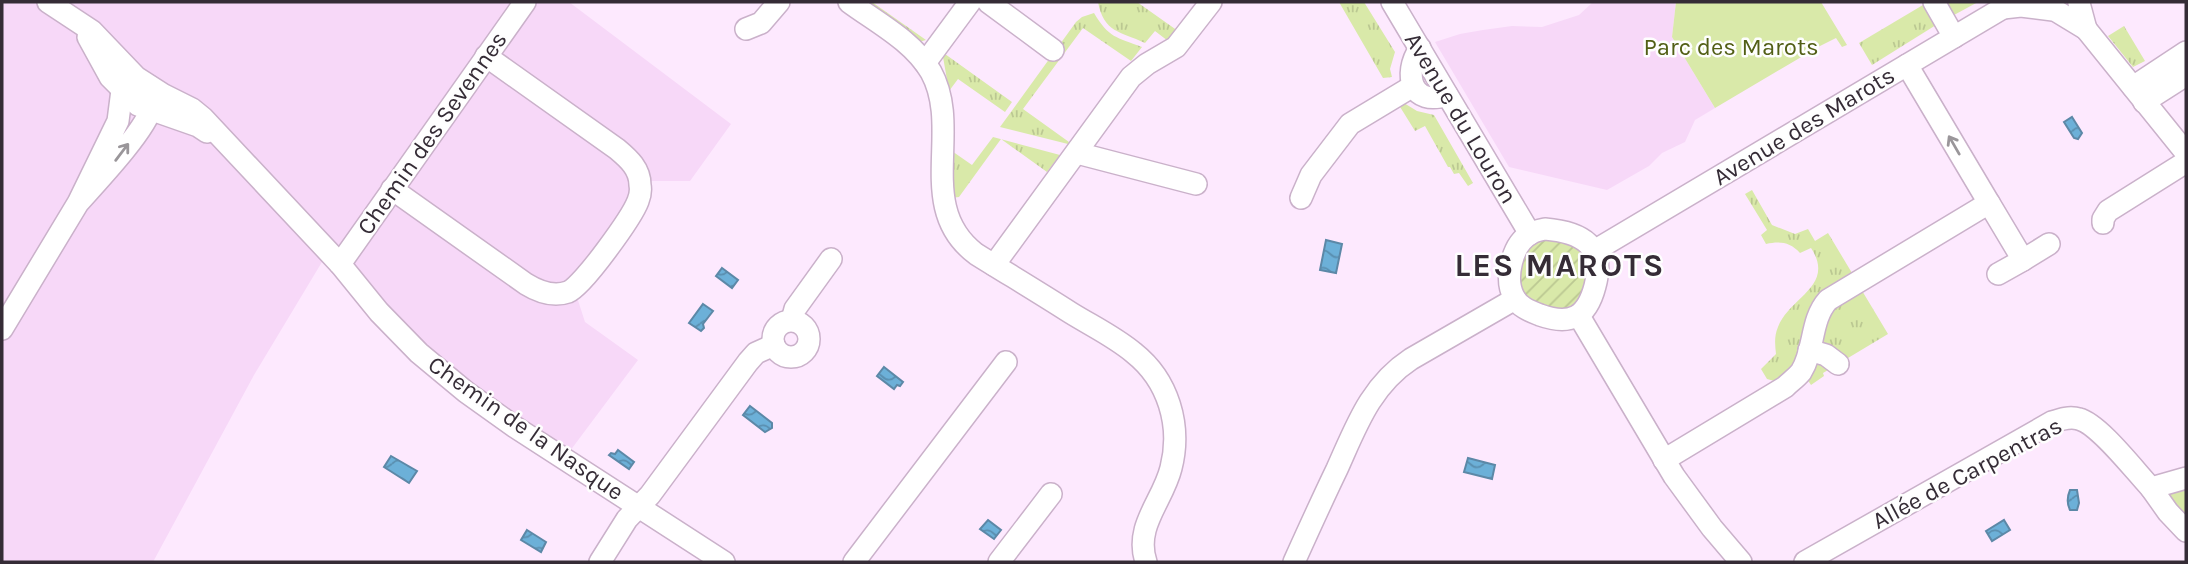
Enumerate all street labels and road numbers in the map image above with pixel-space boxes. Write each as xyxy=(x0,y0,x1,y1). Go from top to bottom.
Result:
street label: Chemin des Sevennes xyxy=(351,26,513,240)
street label: Avenue du Louron xyxy=(1399,28,1523,208)
street label: Avenue des Marots xyxy=(1708,61,1900,191)
street label: Chemin de la Nasque xyxy=(423,350,629,506)
street label: Allée de Carpentras xyxy=(1867,411,2067,535)

